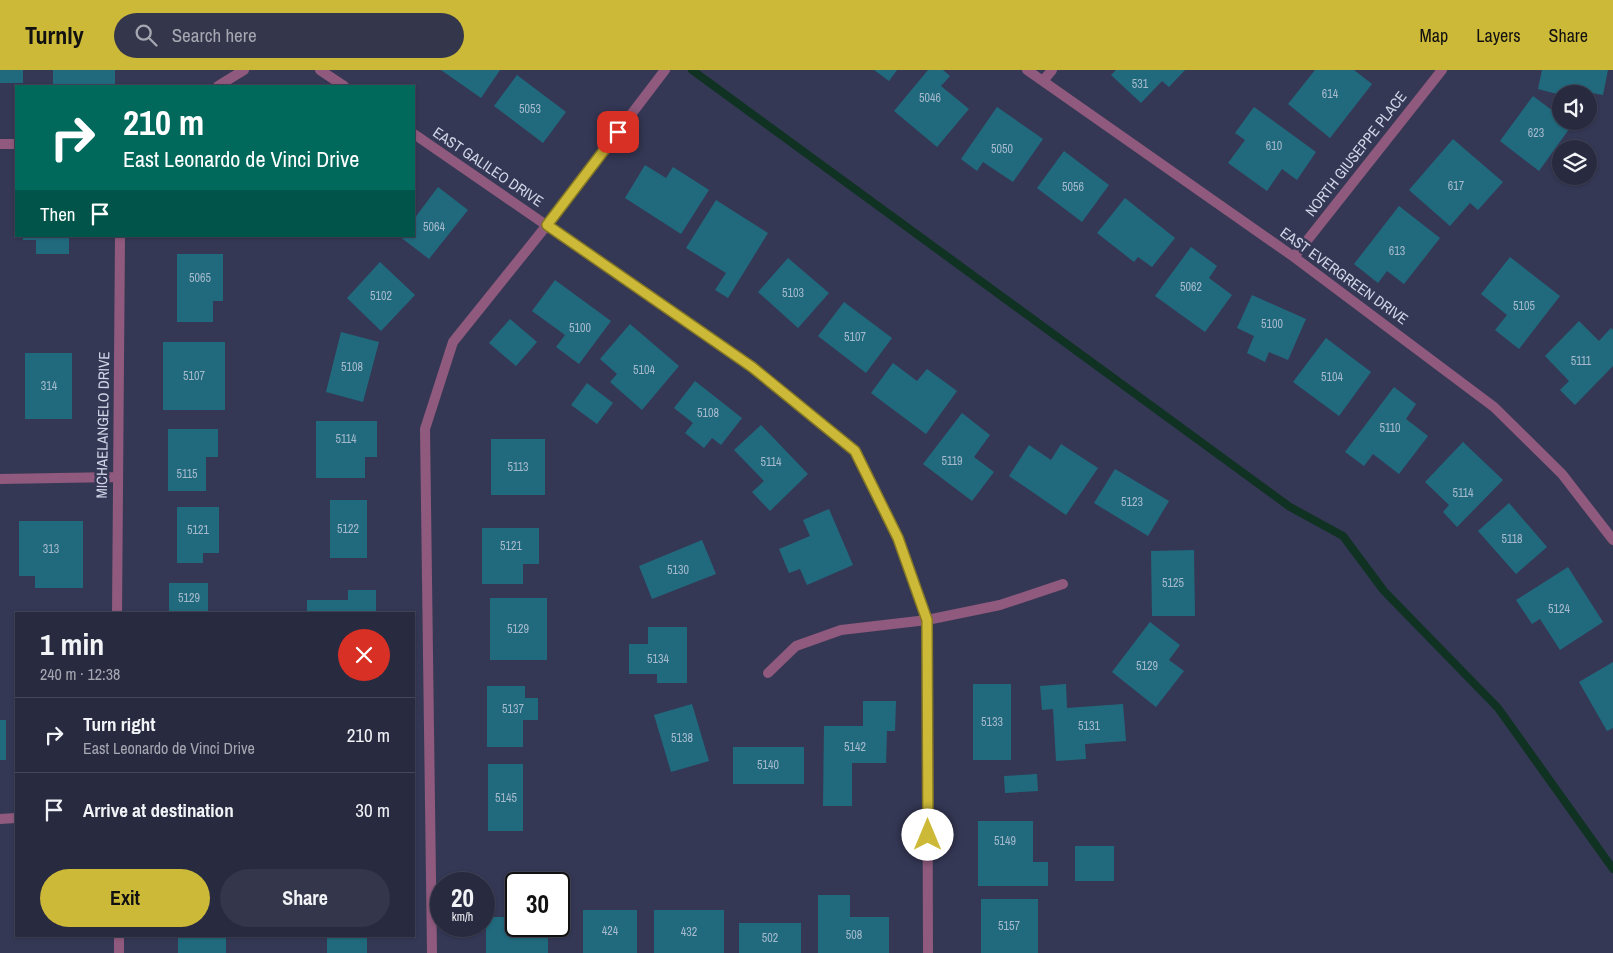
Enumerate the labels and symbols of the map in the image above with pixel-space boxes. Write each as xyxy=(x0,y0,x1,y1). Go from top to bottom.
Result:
house number: 531 xyxy=(1132,76,1149,92)
house number: 614 xyxy=(1322,86,1339,102)
street label: NORTH GIUSEPPE PLACE xyxy=(1300,87,1411,221)
house number: 5046 xyxy=(919,90,941,106)
house number: 5053 xyxy=(519,101,541,117)
pin xyxy=(597,111,639,153)
street label: EAST GALILEO DRIVE xyxy=(429,122,548,211)
house number: 623 xyxy=(1528,125,1544,141)
house number: 610 xyxy=(1266,138,1282,154)
house number: 5050 xyxy=(991,141,1013,157)
house number: 617 xyxy=(1448,178,1465,194)
house number: 5056 xyxy=(1062,179,1084,195)
house number: 5064 xyxy=(423,219,445,235)
street label: EAST EVERGREEN DRIVE xyxy=(1276,222,1413,329)
house number: 613 xyxy=(1389,243,1405,259)
house number: 5065 xyxy=(189,270,211,286)
house number: 5062 xyxy=(1180,279,1202,295)
house number: 5103 xyxy=(782,285,804,301)
house number: 5102 xyxy=(370,288,392,304)
house number: 5105 xyxy=(1513,298,1535,314)
house number: 5100 xyxy=(1261,316,1283,332)
house number: 5100 xyxy=(569,320,591,336)
house number: 5107 xyxy=(844,329,866,345)
street label: MICHAELANGELO DRIVE xyxy=(91,351,114,499)
house number: 5111 xyxy=(1571,353,1592,369)
house number: 5108 xyxy=(341,359,363,375)
house number: 5104 xyxy=(633,362,655,378)
house number: 5107 xyxy=(183,368,205,384)
house number: 5104 xyxy=(1321,369,1343,385)
house number: 314 xyxy=(41,378,58,394)
house number: 5108 xyxy=(697,405,719,421)
house number: 5110 xyxy=(1379,420,1401,436)
house number: 5114 xyxy=(335,431,357,447)
house number: 5119 xyxy=(941,453,963,469)
house number: 5114 xyxy=(760,454,782,470)
house number: 5113 xyxy=(507,459,529,475)
house number: 5115 xyxy=(176,466,198,482)
house number: 5114 xyxy=(1452,485,1474,501)
house number: 5123 xyxy=(1121,494,1143,510)
house number: 5122 xyxy=(337,521,359,537)
house number: 5121 xyxy=(187,522,209,538)
house number: 5118 xyxy=(1501,531,1523,547)
house number: 5121 xyxy=(500,538,522,554)
house number: 313 xyxy=(43,541,59,557)
house number: 5130 xyxy=(667,562,689,578)
house number: 5125 xyxy=(1162,575,1184,591)
house number: 5129 xyxy=(178,590,200,606)
house number: 5124 xyxy=(1548,601,1570,617)
house number: 5129 xyxy=(507,621,529,637)
house number: 5134 xyxy=(647,651,669,667)
house number: 5129 xyxy=(1136,658,1158,674)
house number: 5137 xyxy=(502,701,524,717)
house number: 5133 xyxy=(981,714,1003,730)
house number: 5131 xyxy=(1078,718,1100,734)
house number: 5138 xyxy=(671,730,693,746)
house number: 5142 xyxy=(844,739,866,755)
house number: 5140 xyxy=(757,757,779,773)
house number: 5145 xyxy=(495,790,517,806)
position arrow xyxy=(901,808,953,860)
house number: 5149 xyxy=(994,833,1016,849)
speed limit sign: 30 xyxy=(505,872,570,937)
house number: 5157 xyxy=(998,918,1020,934)
house number: 424 xyxy=(602,923,619,939)
house number: 432 xyxy=(681,924,697,940)
house number: 508 xyxy=(846,927,862,943)
house number: 502 xyxy=(762,930,778,946)

